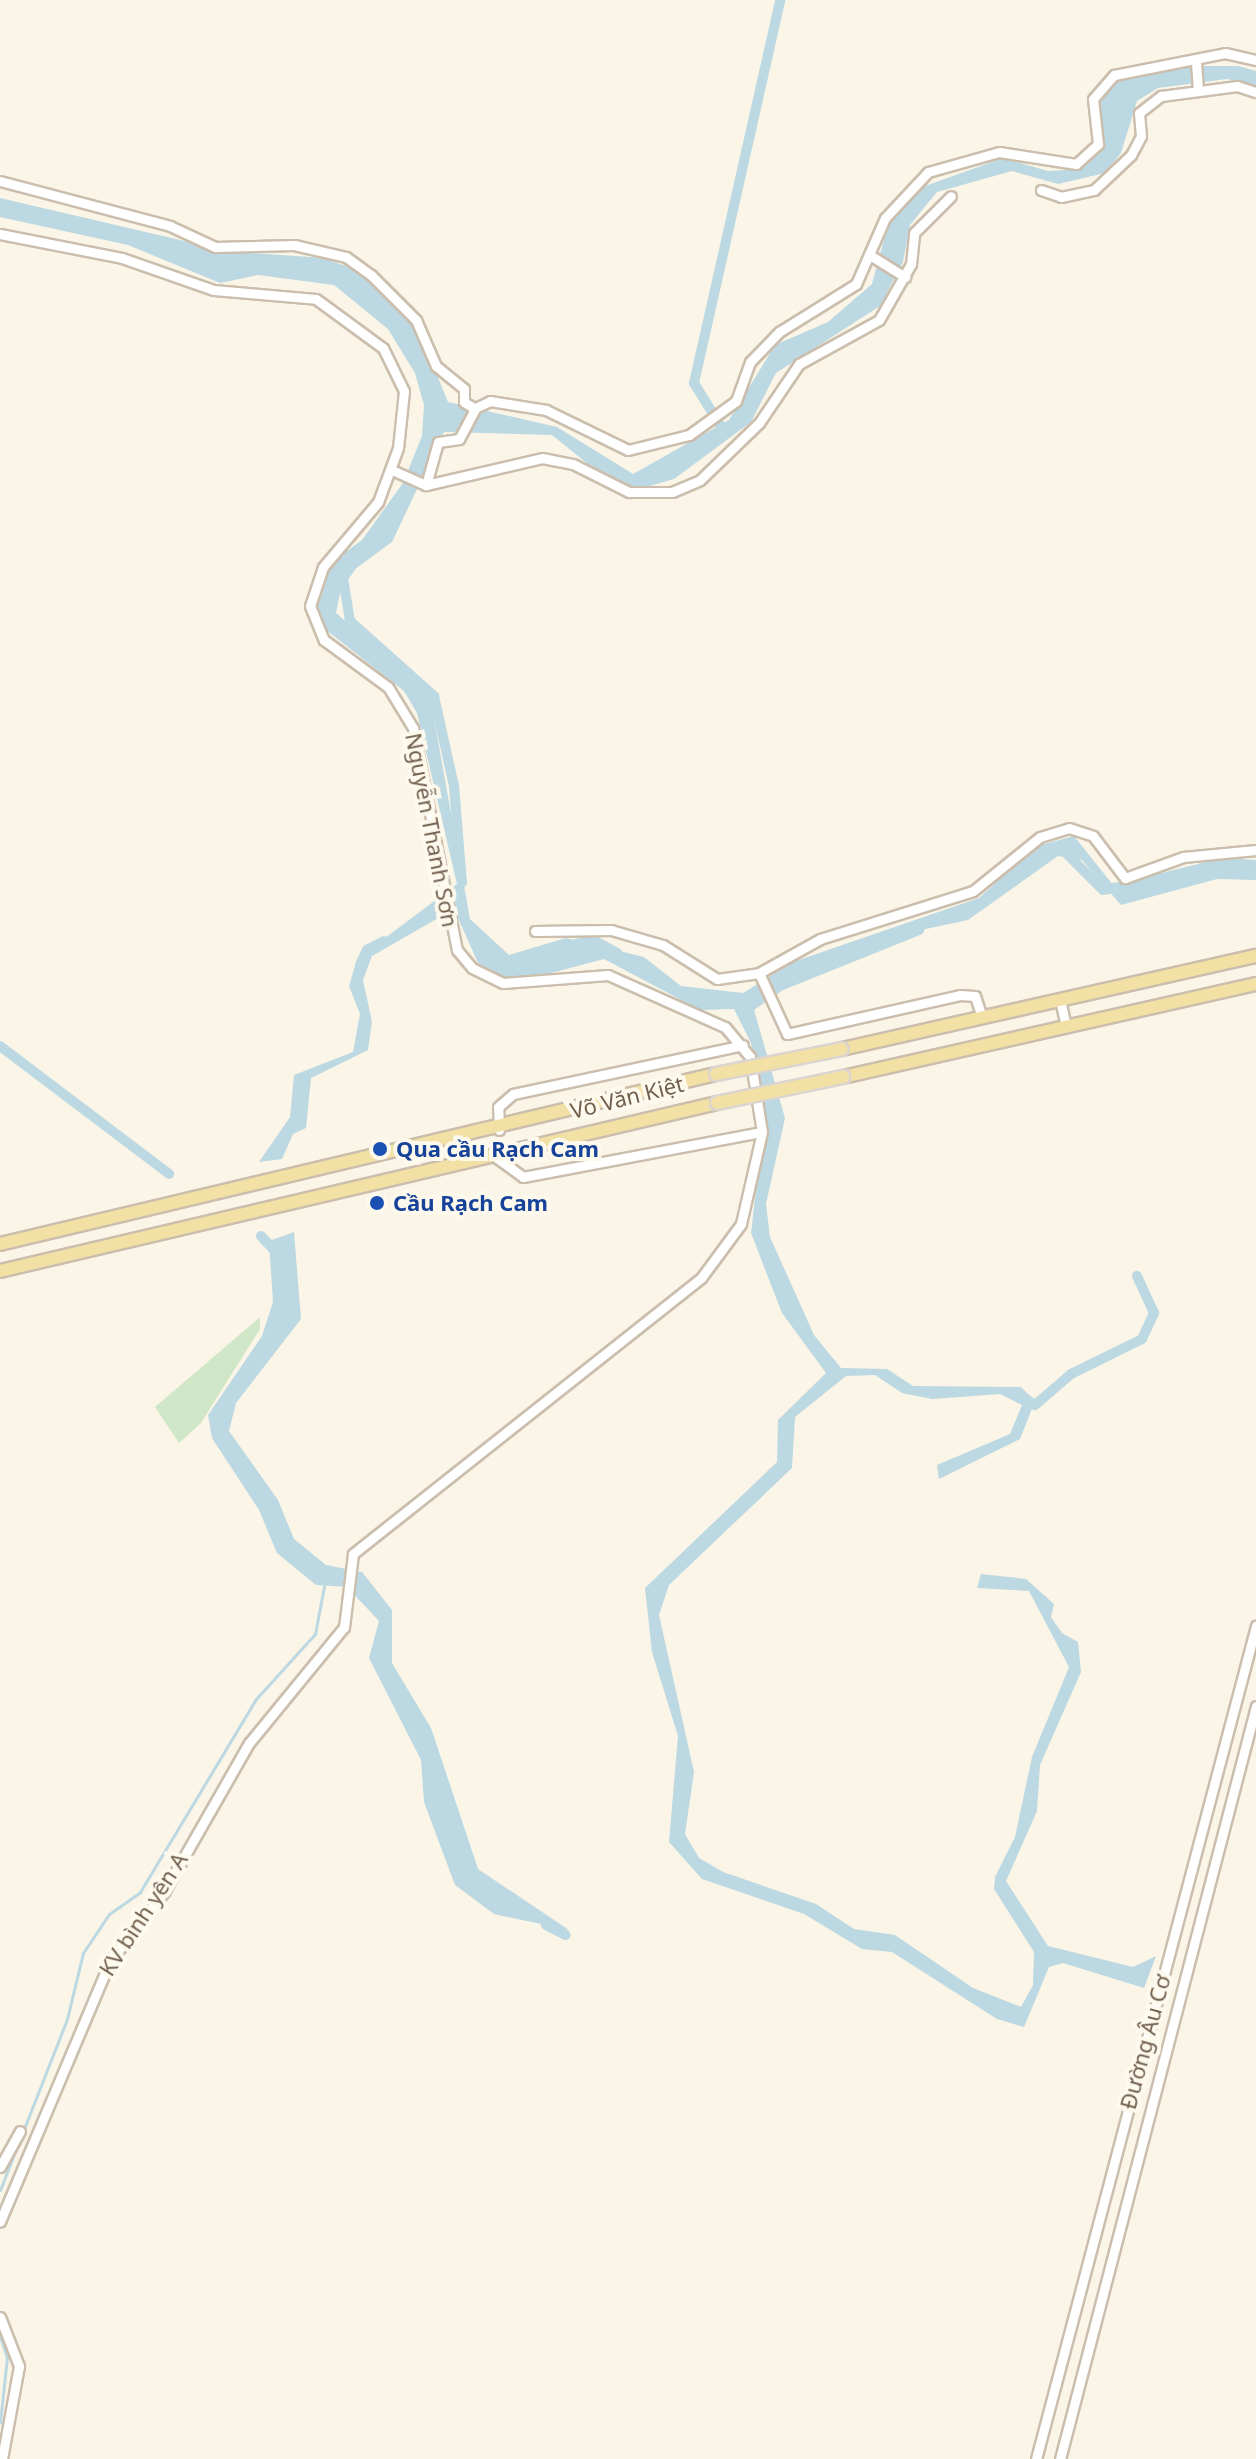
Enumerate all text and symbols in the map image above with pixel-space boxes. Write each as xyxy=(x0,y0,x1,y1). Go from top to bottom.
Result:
street label: Nguyễn Thanh Sơn xyxy=(400,731,464,929)
street label: Võ Văn Kiệt xyxy=(568,1070,686,1124)
place label: Qua cầu Rạch Cam xyxy=(396,1136,599,1162)
marker: Qua cầu Rạch Cam xyxy=(371,1140,389,1158)
place label: Cầu Rạch Cam xyxy=(393,1190,548,1216)
marker: Cầu Rạch Cam xyxy=(368,1194,386,1212)
street label: KV bình yên A xyxy=(93,1847,193,1981)
street label: Đường Âu Cơ xyxy=(1114,1972,1176,2112)

